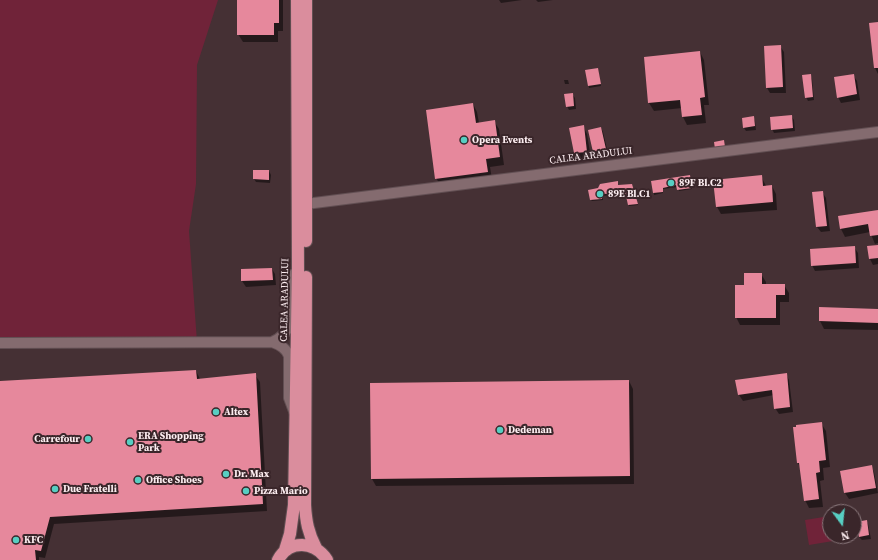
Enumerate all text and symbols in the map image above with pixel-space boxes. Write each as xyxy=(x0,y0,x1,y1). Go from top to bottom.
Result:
place label: Opera Events xyxy=(472,134,532,146)
marker: Opera Events xyxy=(459,135,469,145)
street label: CALEA ARADULUI xyxy=(549,145,633,167)
place label: 89F Bl.C2 xyxy=(679,177,722,189)
marker: 89F Bl.C2 xyxy=(666,178,676,188)
place label: 89E Bl.C1 xyxy=(608,188,651,200)
marker: 89E Bl.C1 xyxy=(595,189,605,199)
street label: CALEA ARADULUI xyxy=(278,258,292,342)
place label: Altex xyxy=(224,406,248,418)
marker: Altex xyxy=(211,407,221,417)
place label: Dedeman xyxy=(508,424,552,436)
marker: Dedeman xyxy=(495,425,505,435)
place label: ERA Shopping Park xyxy=(138,430,204,454)
place label: Carrefour xyxy=(34,433,80,445)
marker: Carrefour xyxy=(83,434,93,444)
marker: ERA Shopping Park xyxy=(125,437,135,447)
place label: Dr. Max xyxy=(234,468,269,480)
marker: Dr. Max xyxy=(221,469,231,479)
place label: Office Shoes xyxy=(146,474,202,486)
marker: Office Shoes xyxy=(133,475,143,485)
place label: Due Fratelli xyxy=(63,483,117,495)
marker: Due Fratelli xyxy=(50,484,60,494)
place label: Pizza Mario xyxy=(254,485,308,497)
marker: Pizza Mario xyxy=(241,486,251,496)
north arrow xyxy=(822,504,862,544)
text: N xyxy=(839,527,851,543)
place label: KFC xyxy=(24,534,43,546)
marker: KFC xyxy=(11,535,21,545)

